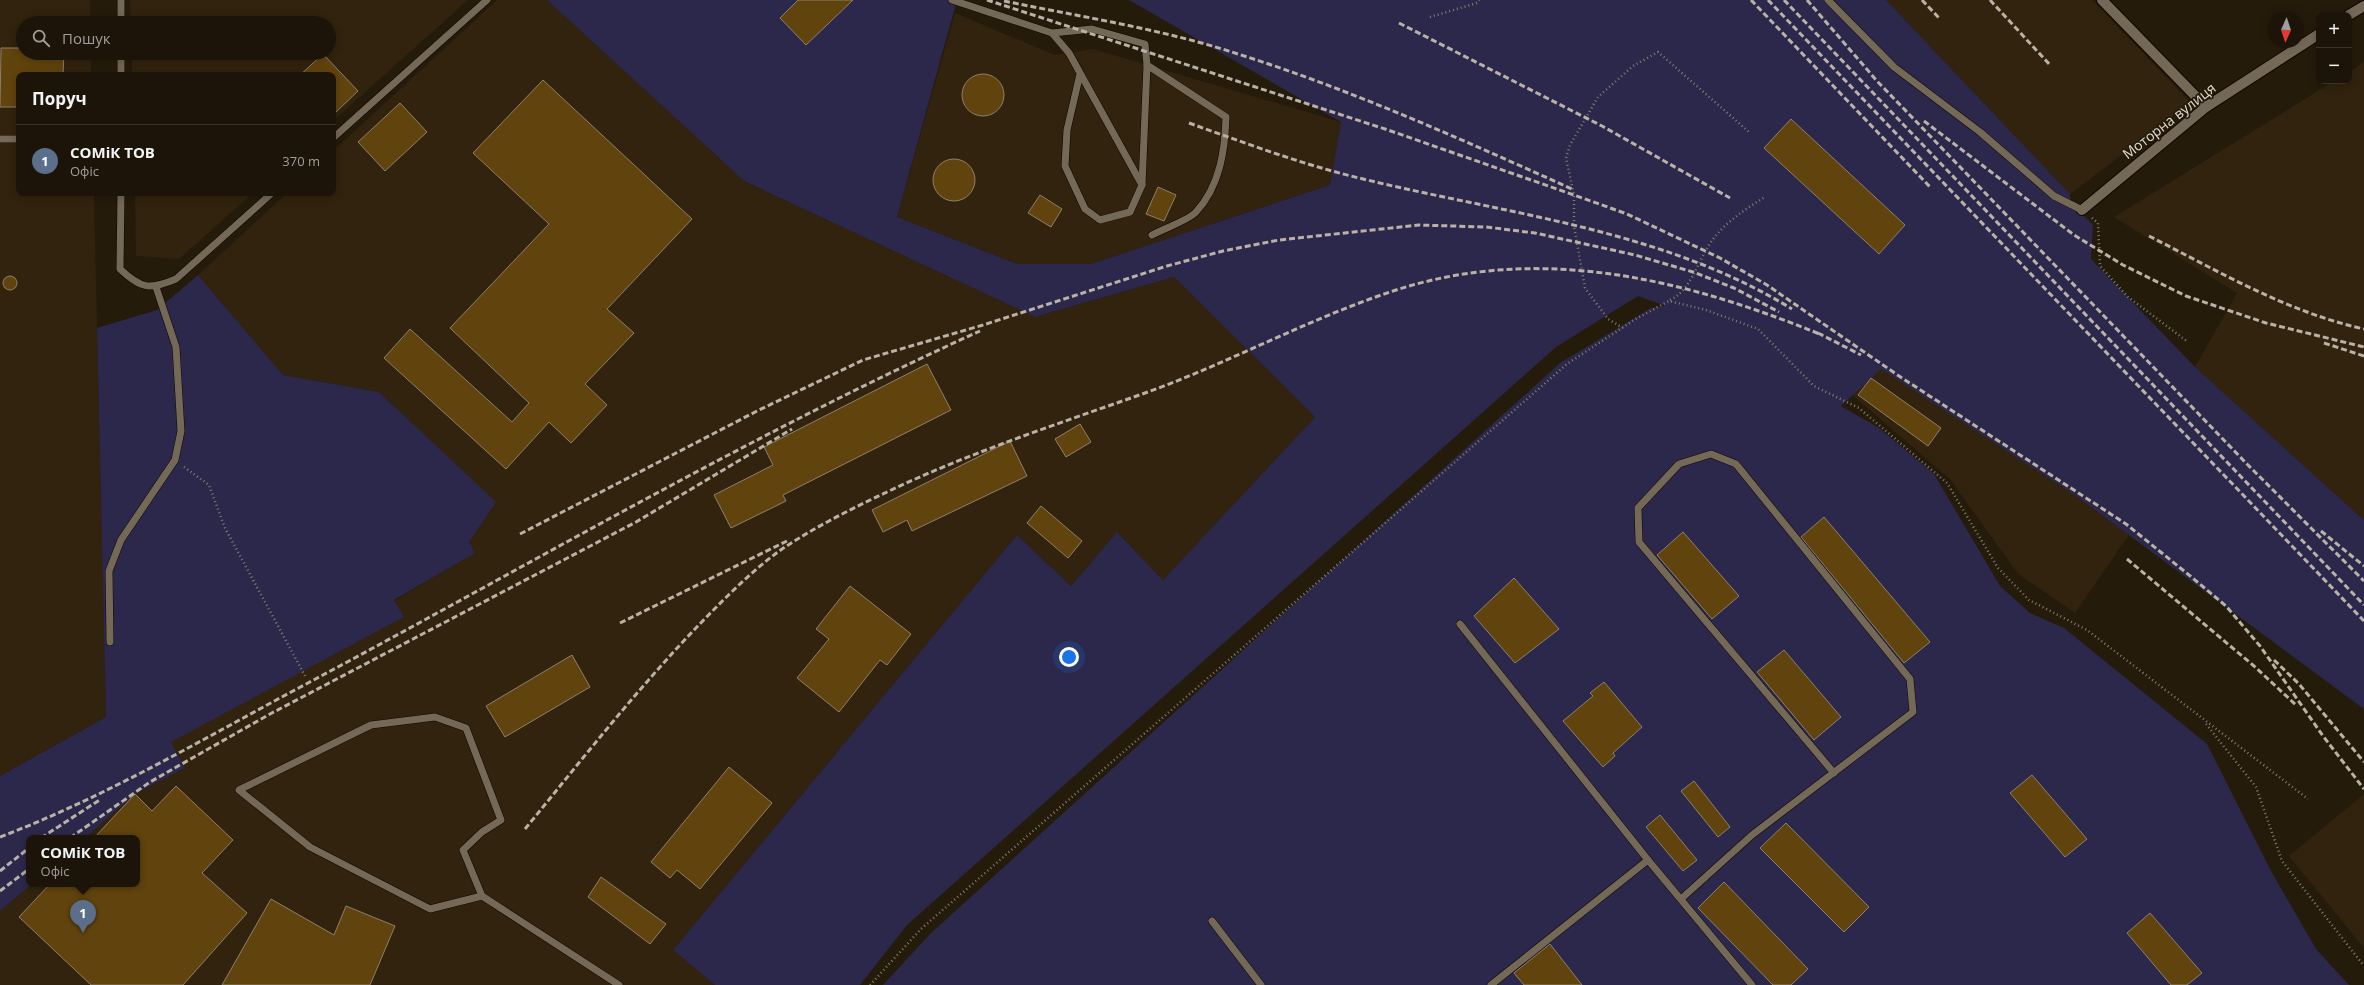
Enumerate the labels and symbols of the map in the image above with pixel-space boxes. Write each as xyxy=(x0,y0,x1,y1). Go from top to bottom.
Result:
north arrow xyxy=(2268,12,2304,48)
street label: Моторна вулиця xyxy=(2118,78,2219,163)
your location xyxy=(1059,647,1079,667)
pin: 1 xyxy=(70,900,96,933)

